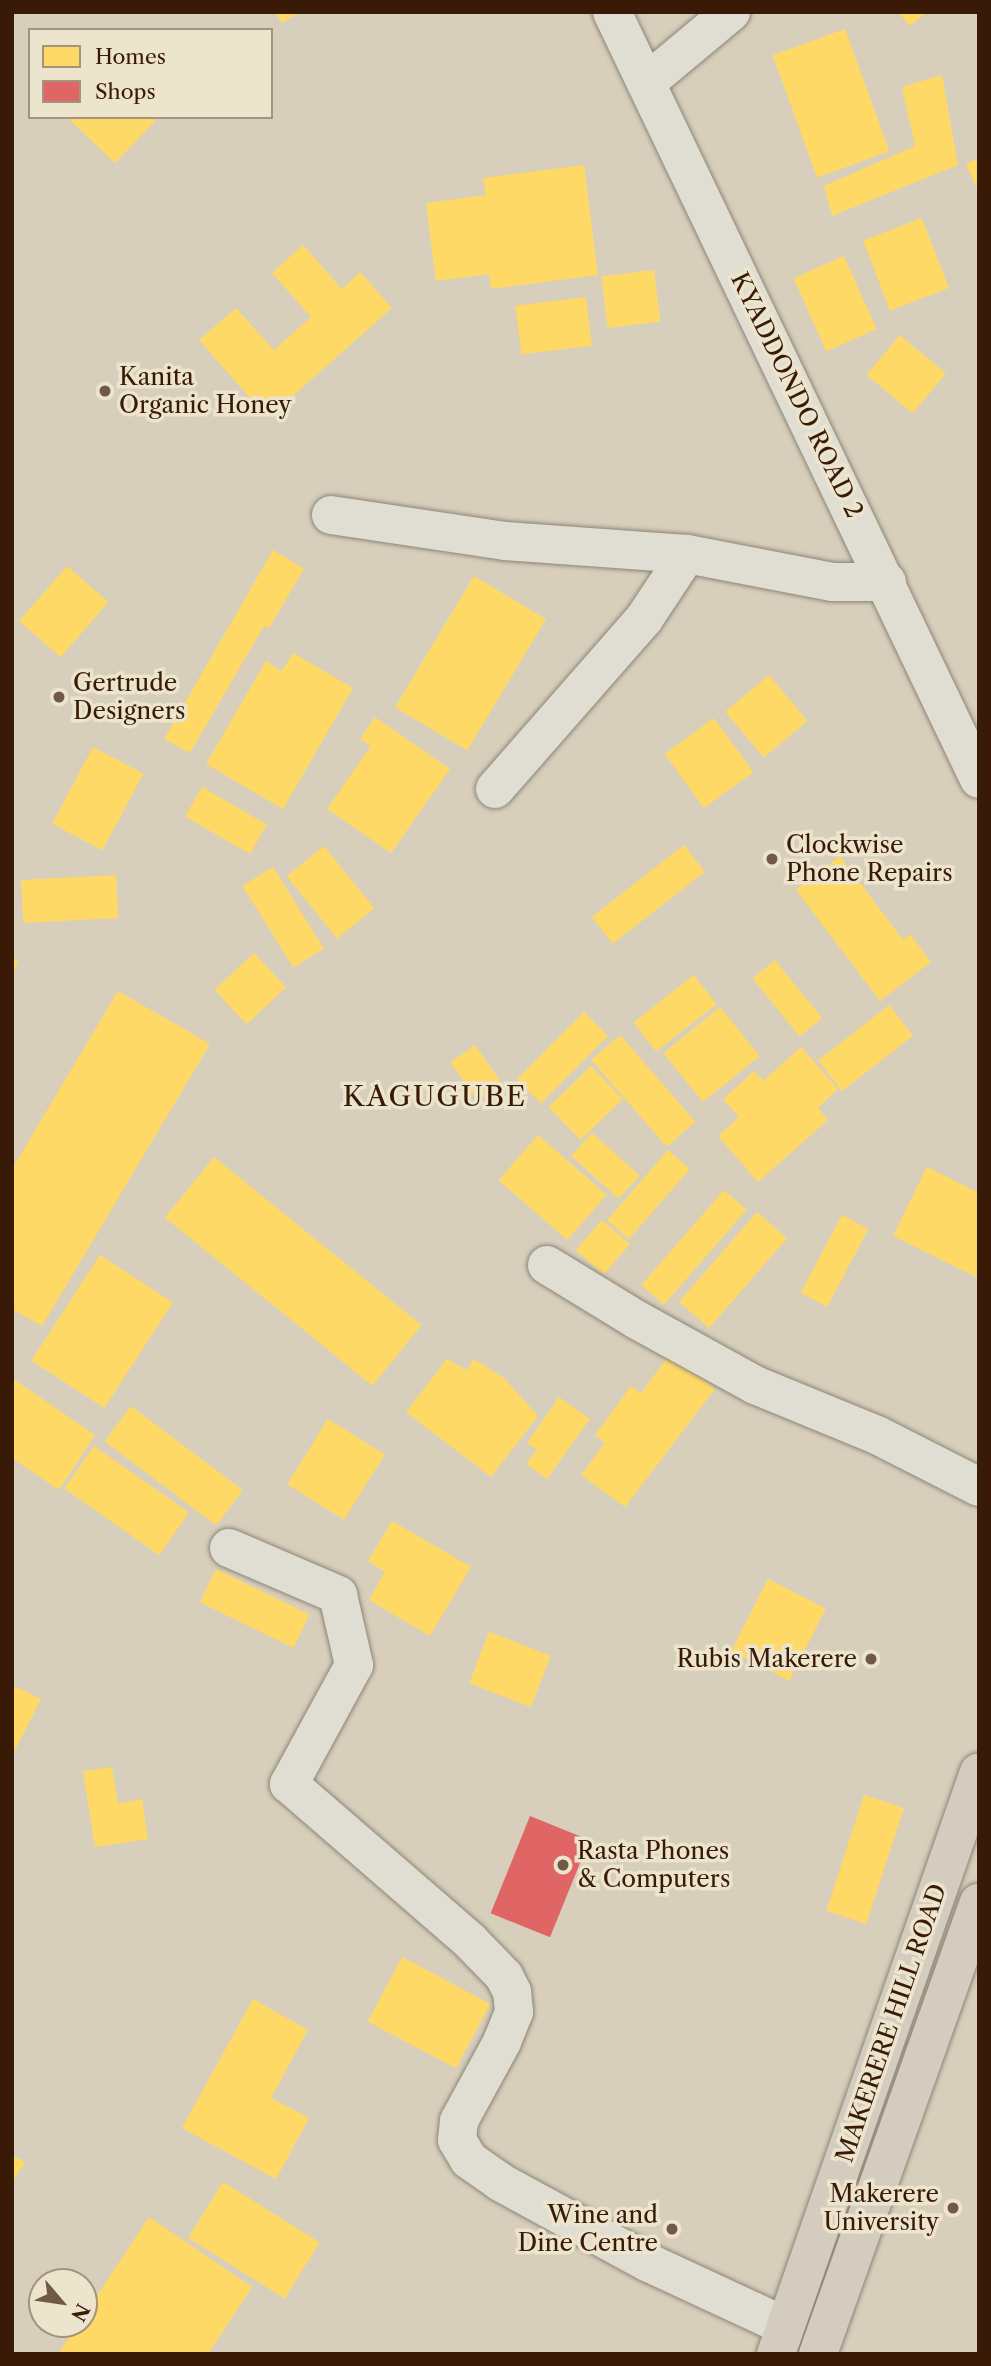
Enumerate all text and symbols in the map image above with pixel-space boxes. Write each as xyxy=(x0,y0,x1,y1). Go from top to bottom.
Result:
legend xyxy=(28,28,273,119)
text: Homes xyxy=(95,44,166,69)
text: Shops xyxy=(95,79,156,104)
street label: KYADDONDO ROAD 2 xyxy=(725,268,869,522)
place label: Kanita Organic Honey xyxy=(119,363,292,419)
marker: Kanita Organic Honey xyxy=(97,383,113,399)
place label: Gertrude Designers xyxy=(73,669,185,725)
marker: Gertrude Designers xyxy=(51,689,67,705)
place label: Clockwise Phone Repairs xyxy=(786,831,953,887)
marker: Clockwise Phone Repairs xyxy=(764,851,780,867)
district label: KAGUGUBE xyxy=(344,1079,526,1113)
place label: Rubis Makerere xyxy=(676,1645,857,1673)
marker: Rubis Makerere xyxy=(863,1651,879,1667)
place label: Rasta Phones & Computers xyxy=(577,1837,730,1893)
marker: Rasta Phones & Computers xyxy=(555,1857,571,1873)
street label: MAKERERE HILL ROAD xyxy=(830,1880,952,2166)
place label: Makerere University xyxy=(824,2180,939,2236)
marker: Makerere University xyxy=(945,2200,961,2216)
place label: Wine and Dine Centre xyxy=(518,2201,658,2257)
marker: Wine and Dine Centre xyxy=(664,2221,680,2237)
north arrow xyxy=(28,2268,98,2338)
text: N xyxy=(66,2300,94,2325)

